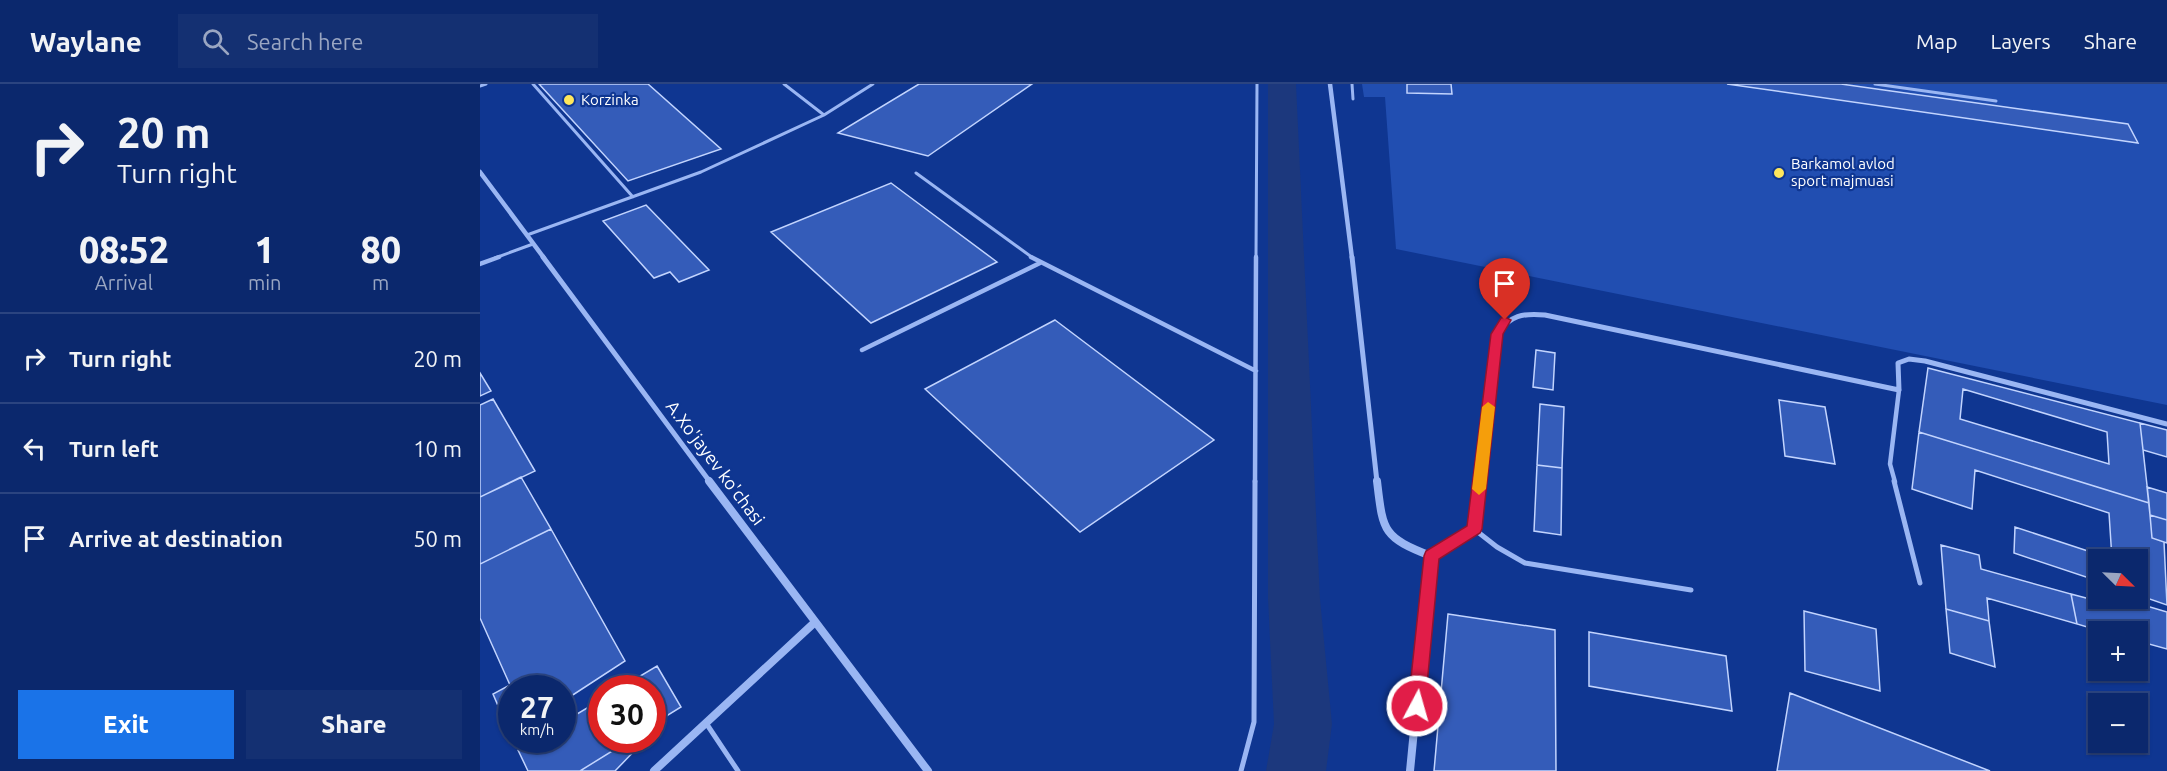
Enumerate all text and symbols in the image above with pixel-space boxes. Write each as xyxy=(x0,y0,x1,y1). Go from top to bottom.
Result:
search box xyxy=(178,14,598,68)
icon: search xyxy=(199,25,232,58)
text: Waylane xyxy=(30,26,142,57)
text: Search here xyxy=(247,29,363,54)
text: Map xyxy=(1916,29,1957,53)
text: Layers xyxy=(1990,29,2051,53)
text: Share xyxy=(2084,29,2137,53)
place label: Korzinka xyxy=(581,91,639,108)
marker: Korzinka xyxy=(562,93,576,107)
icon: right xyxy=(18,108,96,186)
text: 20 m xyxy=(117,109,211,156)
place label: Barkamol avlod sport majmuasi xyxy=(1791,155,1895,189)
text: Turn right xyxy=(117,158,237,188)
marker: Barkamol avlod sport majmuasi xyxy=(1772,166,1786,180)
text: 08:52 xyxy=(79,229,169,270)
text: 1 xyxy=(255,229,275,270)
text: 80 xyxy=(360,229,401,270)
pin xyxy=(1479,258,1530,320)
icon: arrive xyxy=(1488,267,1521,300)
text: Arrival xyxy=(95,271,153,294)
text: min xyxy=(248,271,282,294)
text: m xyxy=(372,271,389,294)
icon: right xyxy=(18,342,51,375)
text: Turn right xyxy=(69,346,171,371)
text: 20 m xyxy=(413,346,462,371)
street label: A.Xo'jayev ko'chasi xyxy=(662,396,769,529)
icon: left xyxy=(18,432,51,465)
text: Turn left xyxy=(69,436,159,461)
text: 10 m xyxy=(413,436,462,461)
icon: arrive xyxy=(18,522,51,555)
text: Arrive at destination xyxy=(69,526,283,551)
text: 50 m xyxy=(413,526,462,551)
north arrow xyxy=(2088,549,2148,609)
map controls xyxy=(2088,549,2148,753)
button: + xyxy=(2088,621,2148,681)
position arrow xyxy=(1385,674,1449,738)
speed limit sign: 30 xyxy=(588,675,666,753)
button: Exit xyxy=(18,690,234,759)
button: Share xyxy=(246,690,462,759)
text: 27 xyxy=(520,690,554,724)
button: − xyxy=(2088,693,2148,753)
text: km/h xyxy=(520,721,554,738)

